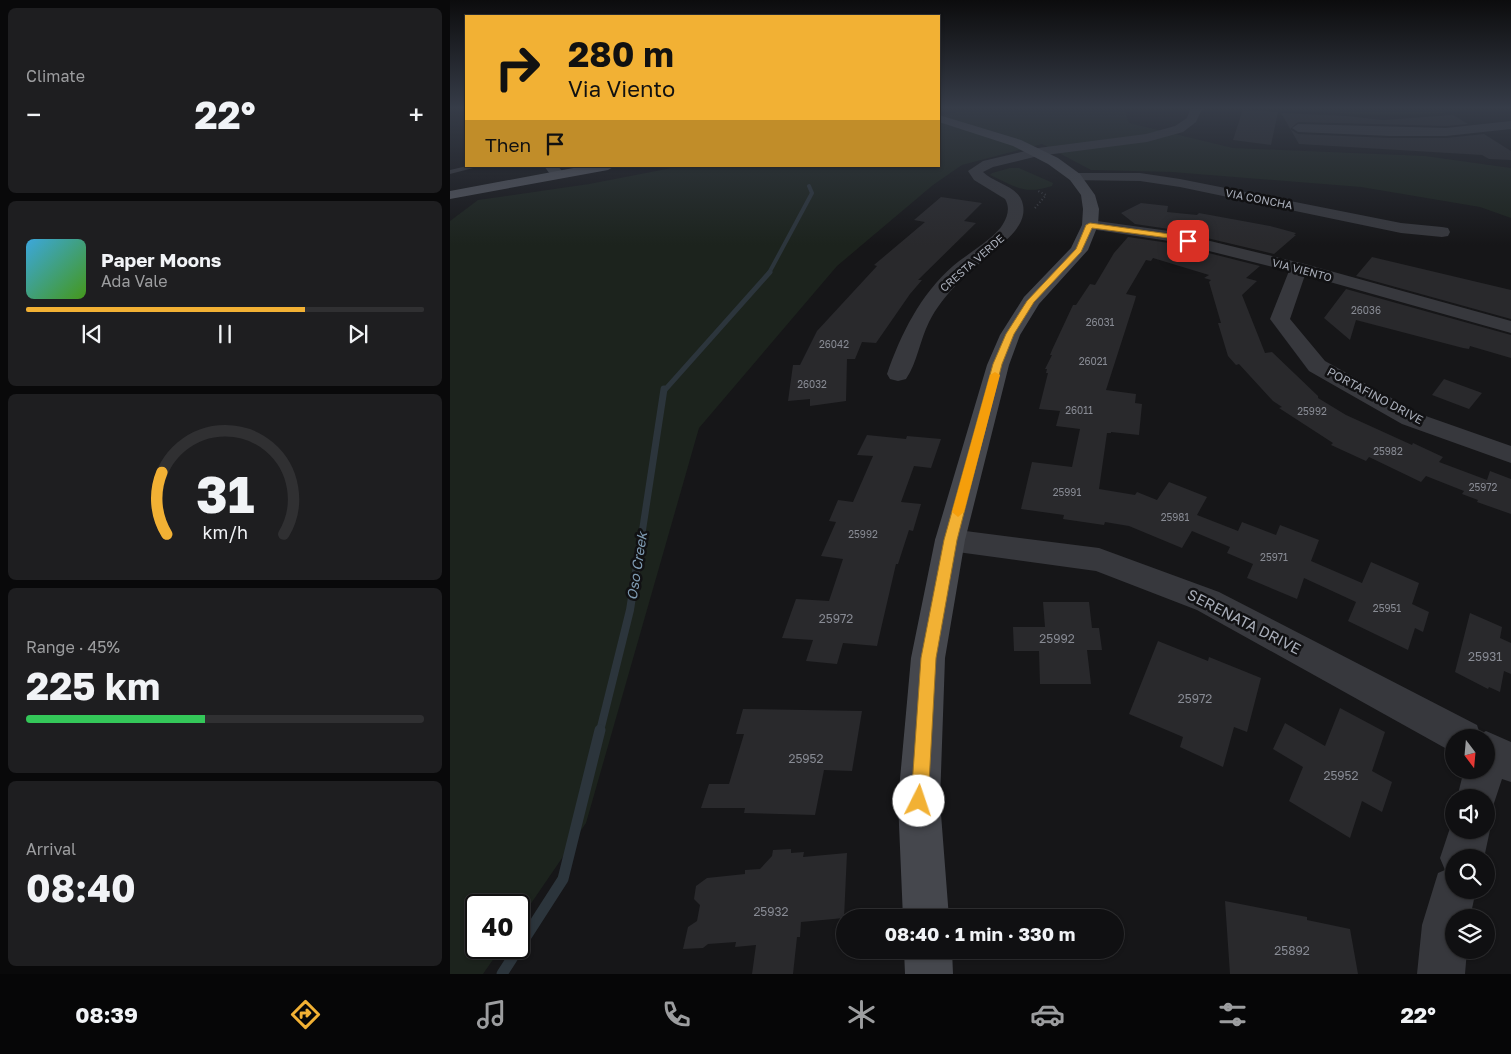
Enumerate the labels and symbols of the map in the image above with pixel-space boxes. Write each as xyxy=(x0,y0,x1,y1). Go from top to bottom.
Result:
street label: VIA CONCHA xyxy=(1224,186,1294,212)
pin xyxy=(1167,220,1209,262)
street label: CRESTA VERDE xyxy=(937,231,1007,294)
street label: VIA VIENTO xyxy=(1271,255,1334,284)
house number: 26036 xyxy=(1351,304,1381,316)
house number: 26031 xyxy=(1086,316,1115,328)
house number: 26042 xyxy=(819,338,849,350)
house number: 26021 xyxy=(1079,355,1107,367)
street label: PORTAFINO DRIVE xyxy=(1325,364,1426,427)
house number: 26032 xyxy=(797,378,827,390)
house number: 26011 xyxy=(1065,404,1093,416)
house number: 25992 xyxy=(1297,405,1327,417)
house number: 25982 xyxy=(1373,445,1403,457)
house number: 25972 xyxy=(1469,481,1498,493)
house number: 25991 xyxy=(1053,486,1081,498)
house number: 25981 xyxy=(1161,511,1189,523)
house number: 25992 xyxy=(848,528,878,540)
water label: Oso Creek xyxy=(623,529,651,601)
house number: 25971 xyxy=(1260,551,1288,563)
street label: SERENATA DRIVE xyxy=(1185,585,1304,657)
house number: 25951 xyxy=(1373,602,1401,614)
house number: 25972 xyxy=(819,611,853,626)
house number: 25992 xyxy=(1039,631,1075,646)
house number: 25931 xyxy=(1468,649,1502,664)
house number: 25972 xyxy=(1178,691,1212,706)
north arrow xyxy=(1445,729,1495,779)
house number: 25952 xyxy=(788,751,824,766)
house number: 25952 xyxy=(1323,768,1359,783)
position arrow xyxy=(892,774,944,826)
speed limit sign: 40 xyxy=(465,894,530,959)
house number: 25932 xyxy=(753,904,789,919)
house number: 25892 xyxy=(1274,943,1310,958)

